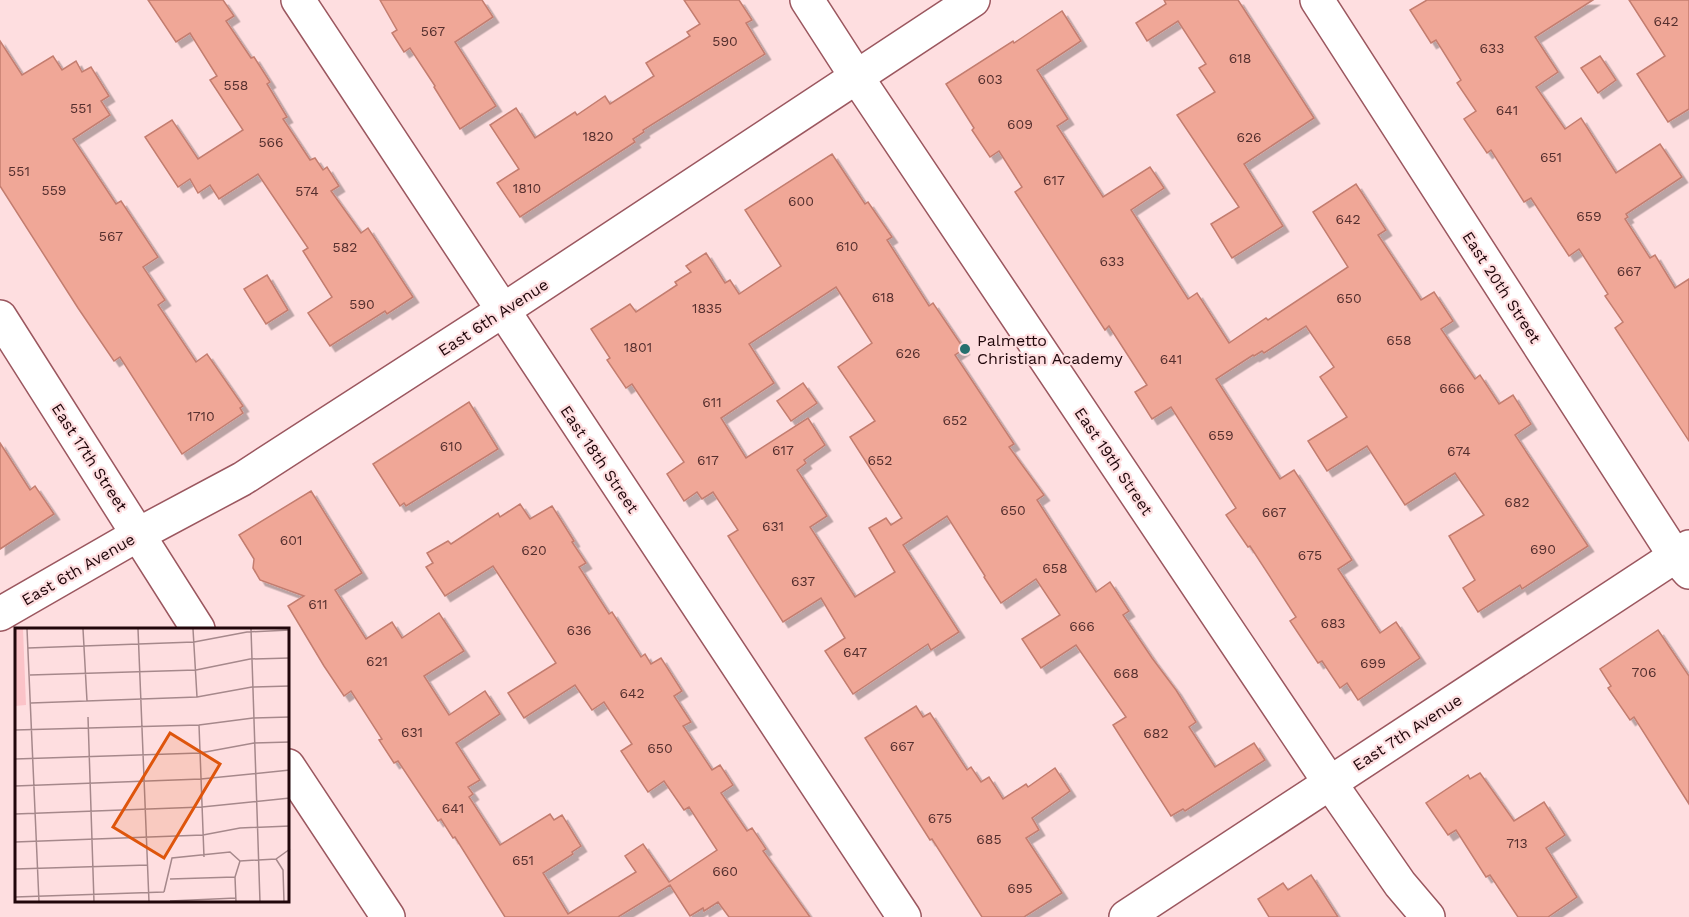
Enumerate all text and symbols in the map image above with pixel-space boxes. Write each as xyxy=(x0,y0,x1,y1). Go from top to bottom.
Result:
house number: 642 xyxy=(1653,13,1679,29)
house number: 567 xyxy=(421,23,445,39)
house number: 590 xyxy=(712,33,738,49)
house number: 633 xyxy=(1480,40,1504,56)
house number: 618 xyxy=(1229,50,1251,66)
house number: 603 xyxy=(977,71,1003,87)
house number: 558 xyxy=(224,77,248,93)
house number: 551 xyxy=(70,100,92,116)
house number: 641 xyxy=(1496,102,1518,118)
house number: 609 xyxy=(1007,116,1033,132)
house number: 1820 xyxy=(583,128,613,144)
house number: 626 xyxy=(1236,129,1262,145)
house number: 566 xyxy=(258,134,284,150)
house number: 651 xyxy=(1540,149,1562,165)
house number: 551 xyxy=(8,163,30,179)
house number: 617 xyxy=(1043,172,1065,188)
house number: 1810 xyxy=(513,180,541,196)
house number: 559 xyxy=(42,182,66,198)
house number: 574 xyxy=(295,183,319,199)
house number: 600 xyxy=(788,193,814,209)
house number: 659 xyxy=(1576,208,1602,224)
house number: 642 xyxy=(1335,211,1361,227)
house number: 567 xyxy=(99,228,123,244)
street label: East 20th Street xyxy=(1458,228,1545,347)
house number: 610 xyxy=(836,238,858,254)
house number: 582 xyxy=(333,239,357,255)
house number: 633 xyxy=(1100,253,1124,269)
house number: 667 xyxy=(1617,263,1642,279)
street label: East 6th Avenue xyxy=(435,275,552,360)
house number: 618 xyxy=(872,289,894,305)
house number: 650 xyxy=(1336,290,1362,306)
house number: 590 xyxy=(349,296,375,312)
house number: 1835 xyxy=(692,300,722,316)
place label: Palmetto Christian Academy xyxy=(977,331,1124,368)
house number: 658 xyxy=(1386,332,1412,348)
house number: 1801 xyxy=(624,339,652,355)
marker: Palmetto Christian Academy xyxy=(958,342,972,356)
house number: 626 xyxy=(895,345,921,361)
house number: 641 xyxy=(1160,351,1182,367)
house number: 666 xyxy=(1439,380,1465,396)
house number: 611 xyxy=(702,394,722,410)
street label: East 17th Street xyxy=(48,400,132,515)
street label: East 18th Street xyxy=(557,402,643,517)
street label: East 19th Street xyxy=(1071,404,1157,519)
house number: 1710 xyxy=(187,408,215,424)
house number: 652 xyxy=(943,412,967,428)
house number: 659 xyxy=(1208,427,1234,443)
house number: 610 xyxy=(440,438,462,454)
house number: 617 xyxy=(772,442,794,458)
house number: 674 xyxy=(1447,443,1471,459)
house number: 617 xyxy=(697,452,719,468)
house number: 652 xyxy=(868,452,892,468)
house number: 682 xyxy=(1504,494,1530,510)
house number: 650 xyxy=(1000,502,1026,518)
house number: 667 xyxy=(1262,504,1287,520)
house number: 631 xyxy=(762,518,784,534)
street label: East 6th Avenue xyxy=(18,529,138,610)
house number: 601 xyxy=(280,532,302,548)
house number: 690 xyxy=(1530,541,1556,557)
house number: 620 xyxy=(521,542,547,558)
house number: 675 xyxy=(1298,547,1322,563)
house number: 658 xyxy=(1042,560,1068,576)
house number: 637 xyxy=(791,573,815,589)
house number: 611 xyxy=(308,596,328,612)
house number: 683 xyxy=(1320,615,1346,631)
house number: 666 xyxy=(1069,618,1095,634)
house number: 636 xyxy=(566,622,592,638)
inset map xyxy=(15,628,290,902)
house number: 647 xyxy=(843,644,867,660)
house number: 621 xyxy=(366,653,388,669)
house number: 699 xyxy=(1360,655,1386,671)
house number: 706 xyxy=(1632,664,1656,680)
house number: 668 xyxy=(1113,665,1139,681)
house number: 642 xyxy=(619,685,645,701)
street label: East 7th Avenue xyxy=(1349,690,1465,775)
house number: 631 xyxy=(401,724,423,740)
house number: 682 xyxy=(1143,725,1169,741)
house number: 667 xyxy=(890,738,915,754)
house number: 650 xyxy=(647,740,673,756)
house number: 641 xyxy=(442,800,464,816)
house number: 675 xyxy=(928,810,952,826)
house number: 685 xyxy=(976,831,1002,847)
house number: 713 xyxy=(1506,835,1528,851)
house number: 651 xyxy=(512,852,534,868)
house number: 660 xyxy=(712,863,738,879)
house number: 695 xyxy=(1007,880,1033,896)

